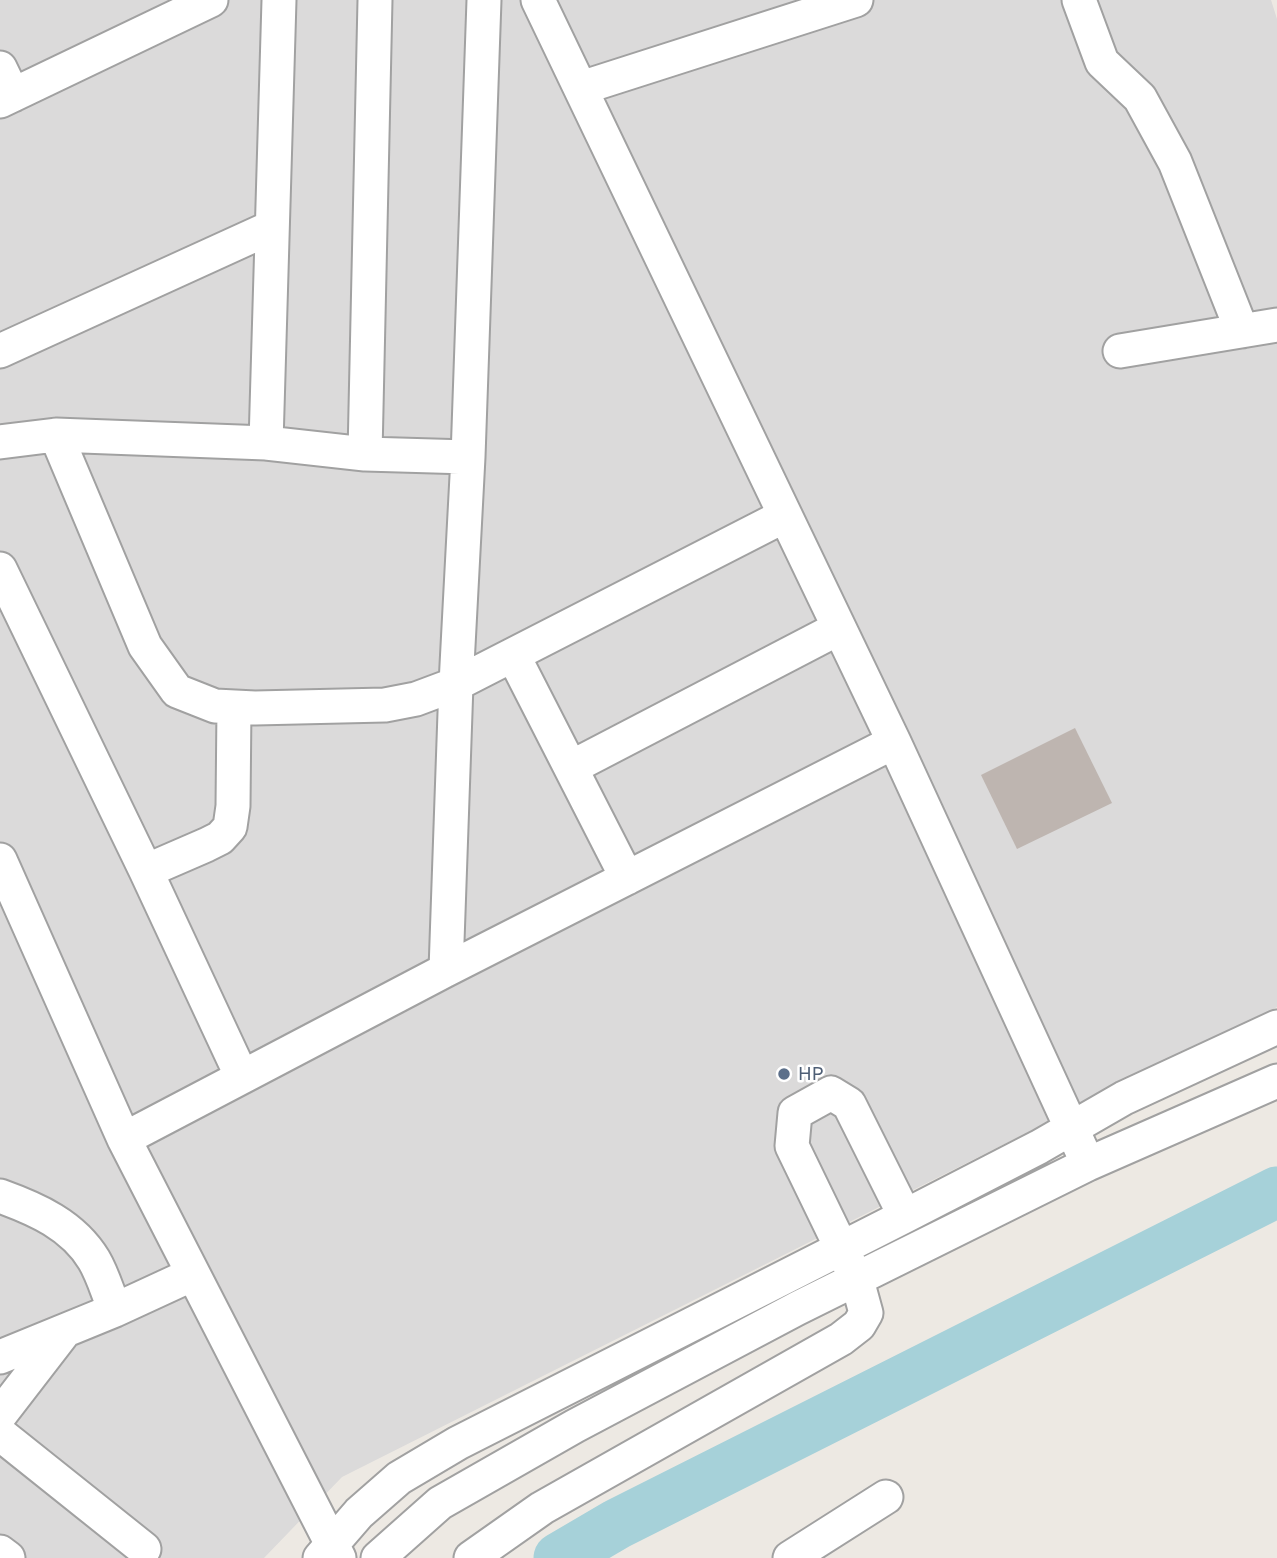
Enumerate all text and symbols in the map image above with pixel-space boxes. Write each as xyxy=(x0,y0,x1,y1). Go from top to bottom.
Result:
place label: HP xyxy=(798,1063,823,1085)
marker: HP xyxy=(776,1066,792,1082)

